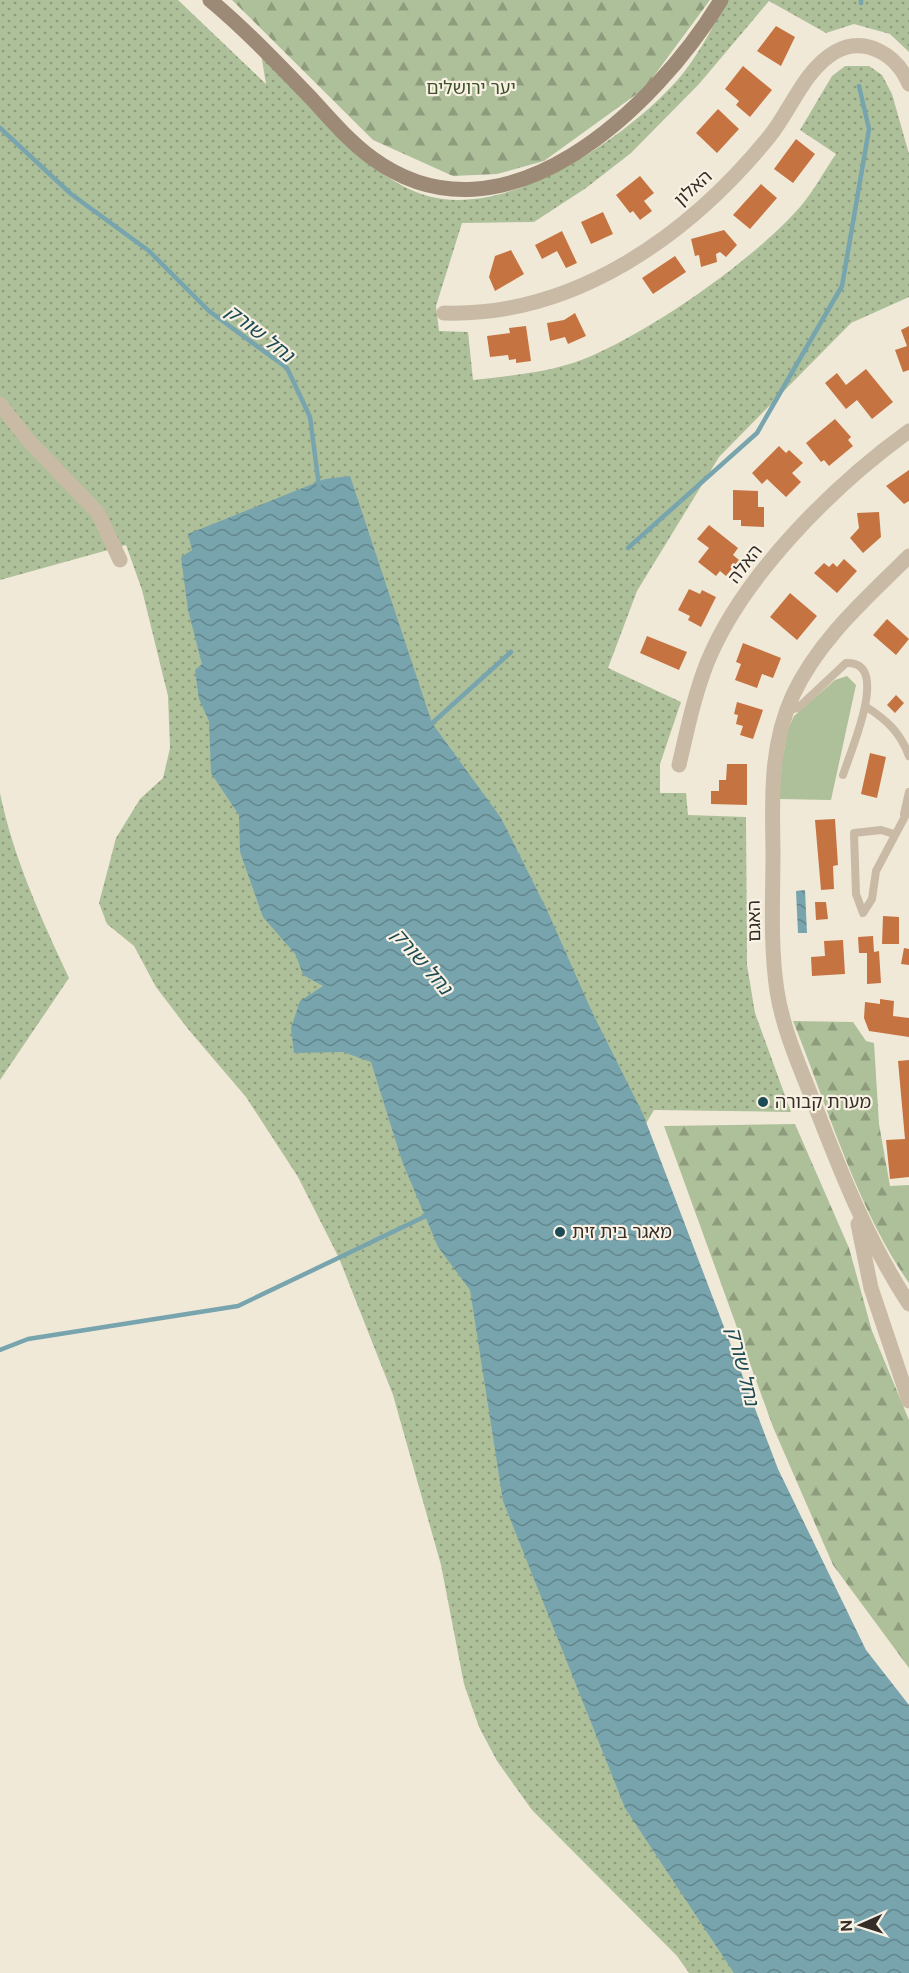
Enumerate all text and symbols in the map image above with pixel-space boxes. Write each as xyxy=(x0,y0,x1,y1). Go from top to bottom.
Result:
park label: יער ירושלים xyxy=(426,76,516,100)
street label: האלון xyxy=(669,165,717,211)
water label: נחל שורק xyxy=(220,298,301,369)
street label: האלה xyxy=(722,540,768,588)
street label: האגם xyxy=(742,900,766,942)
water label: נחל שורק xyxy=(386,922,459,1001)
place label: מערת קבורה xyxy=(775,1090,871,1114)
marker: מערת קבורה xyxy=(756,1095,770,1109)
place label: מאגר בית זית xyxy=(572,1220,672,1244)
marker: מאגר בית זית xyxy=(553,1225,567,1239)
water label: נחל שורק xyxy=(721,1324,766,1409)
north arrow xyxy=(831,1895,891,1955)
text: N xyxy=(836,1919,857,1932)

